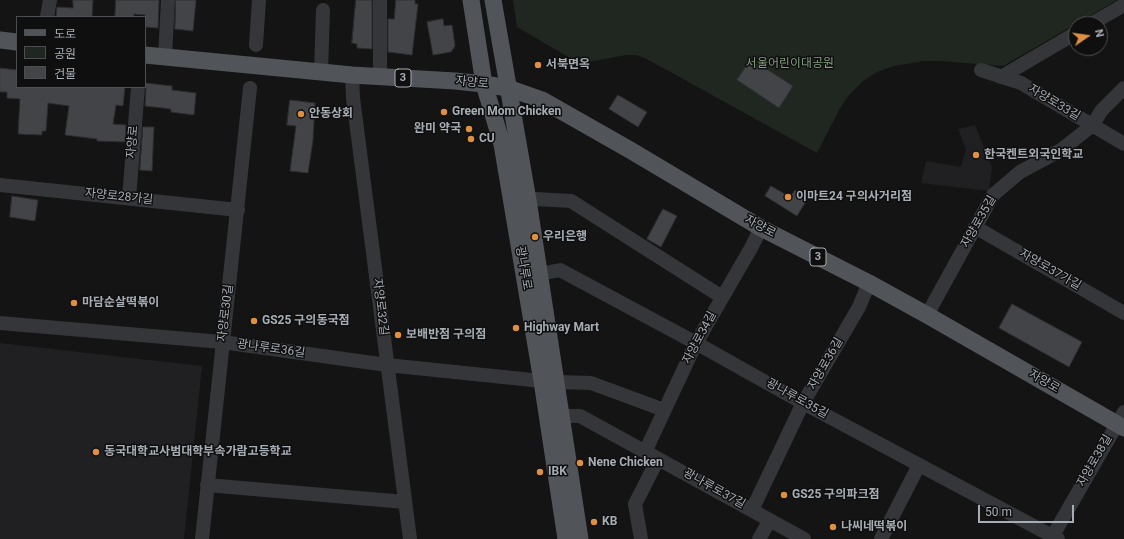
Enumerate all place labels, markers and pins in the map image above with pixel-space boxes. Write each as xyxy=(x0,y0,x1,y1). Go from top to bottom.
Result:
place label: 서북면옥 xyxy=(546,58,590,72)
marker: 서북면옥 xyxy=(533,60,543,70)
place label: Green Mom Chicken xyxy=(452,105,561,119)
place label: 안동상회 xyxy=(309,107,353,121)
marker: Green Mom Chicken xyxy=(439,107,449,117)
marker: 안동상회 xyxy=(296,109,306,119)
place label: 완미 약국 xyxy=(414,122,461,136)
marker: 완미 약국 xyxy=(464,124,474,134)
place label: CU xyxy=(479,132,495,146)
marker: CU xyxy=(466,134,476,144)
place label: 한국켄트외국인학교 xyxy=(984,148,1083,162)
marker: 한국켄트외국인학교 xyxy=(971,150,981,160)
place label: 이마트24 구의사거리점 xyxy=(796,190,912,204)
marker: 이마트24 구의사거리점 xyxy=(783,192,793,202)
place label: 우리은행 xyxy=(543,230,587,244)
marker: 우리은행 xyxy=(530,232,540,242)
place label: 마담순살떡볶이 xyxy=(82,296,159,310)
marker: 마담순살떡볶이 xyxy=(69,298,79,308)
place label: GS25 구의동국점 xyxy=(262,314,350,328)
marker: GS25 구의동국점 xyxy=(249,316,259,326)
place label: Highway Mart xyxy=(524,321,599,335)
marker: Highway Mart xyxy=(511,323,521,333)
place label: 보배반점 구의점 xyxy=(406,328,486,342)
marker: 보배반점 구의점 xyxy=(393,330,403,340)
place label: 동국대학교사범대학부속가람고등학교 xyxy=(104,445,292,459)
marker: 동국대학교사범대학부속가람고등학교 xyxy=(91,447,101,457)
place label: Nene Chicken xyxy=(588,456,663,470)
marker: Nene Chicken xyxy=(575,458,585,468)
place label: IBK xyxy=(548,465,567,479)
marker: IBK xyxy=(535,467,545,477)
place label: GS25 구의파크점 xyxy=(792,488,880,502)
marker: GS25 구의파크점 xyxy=(779,490,789,500)
place label: KB xyxy=(602,515,617,529)
marker: KB xyxy=(589,517,599,527)
place label: 나씨네떡볶이 xyxy=(841,520,907,534)
marker: 나씨네떡볶이 xyxy=(828,522,838,532)

